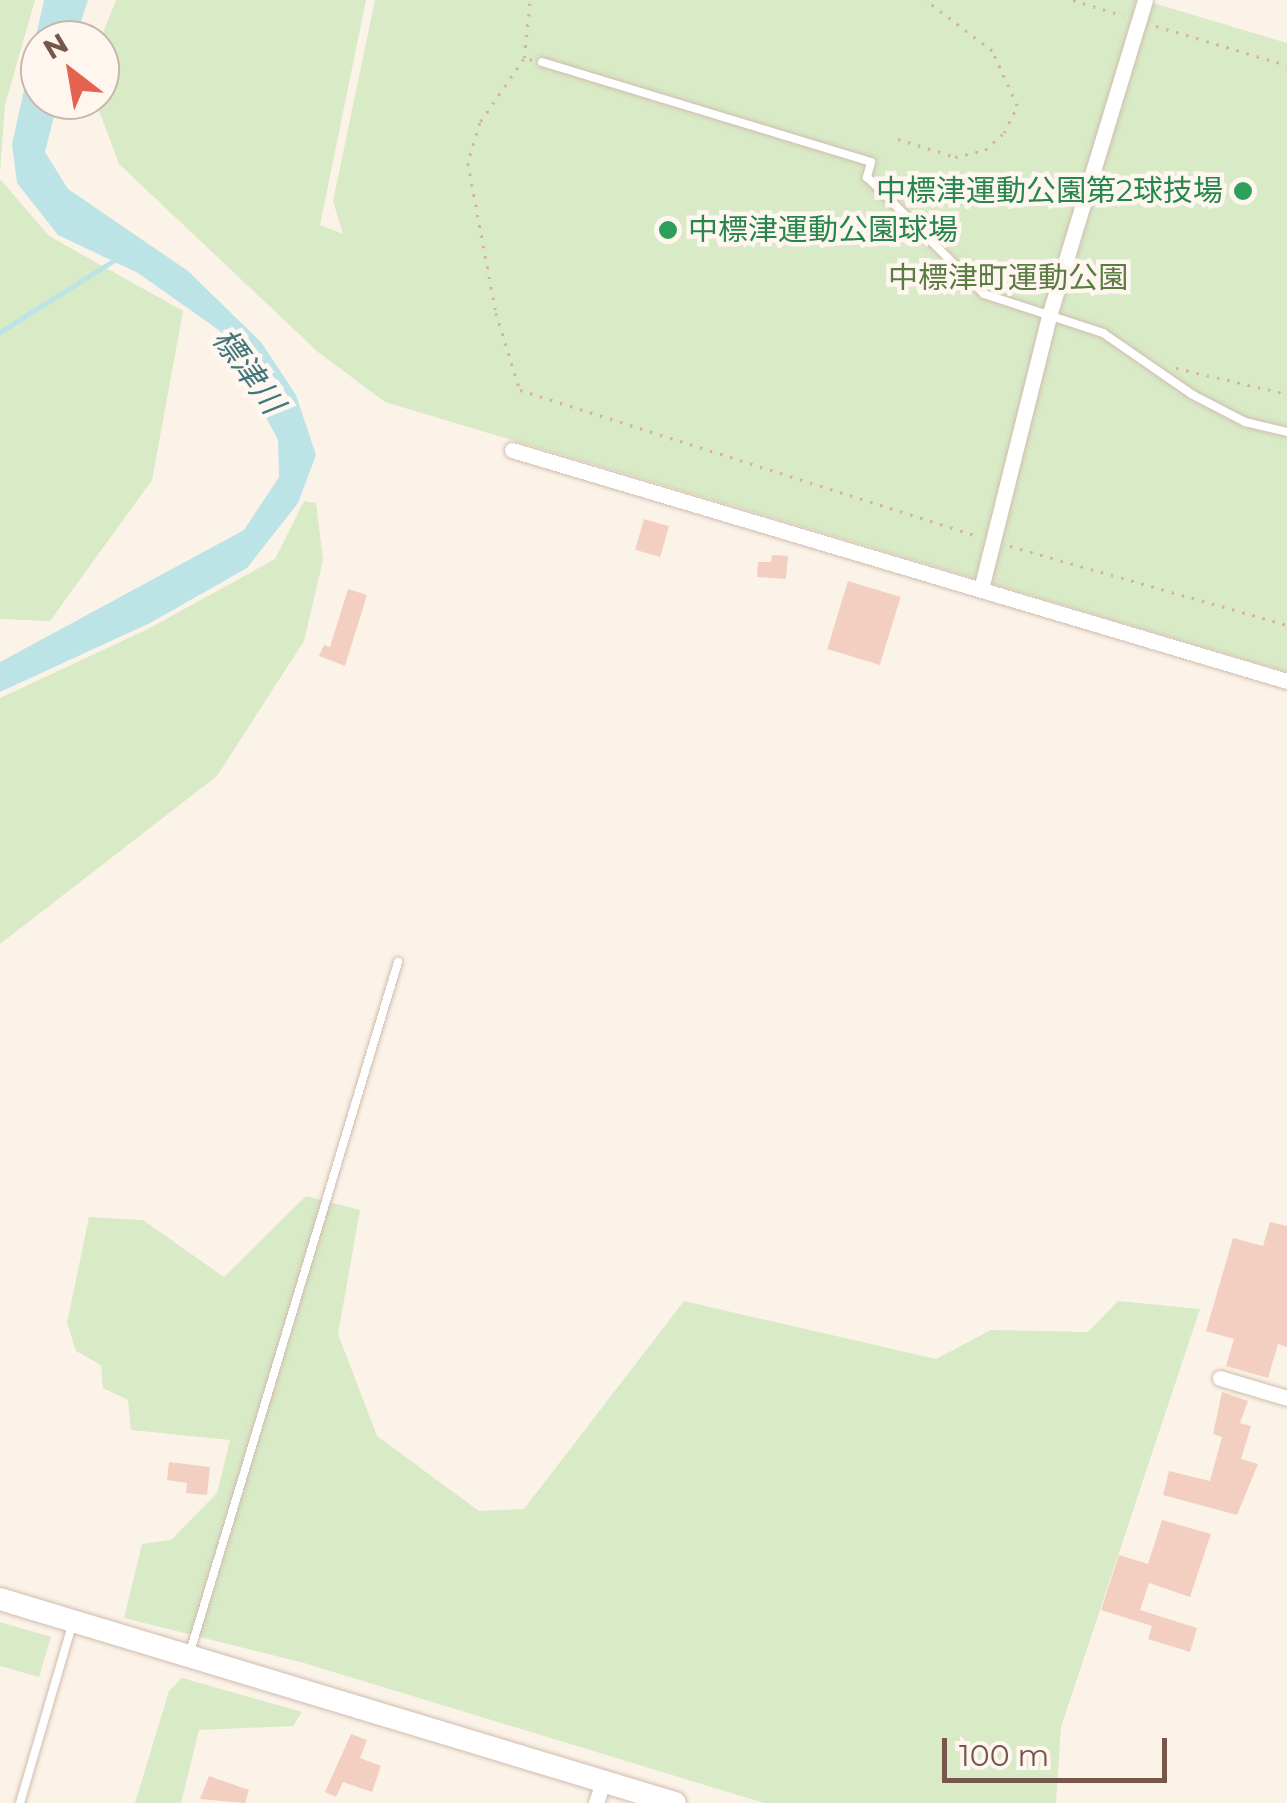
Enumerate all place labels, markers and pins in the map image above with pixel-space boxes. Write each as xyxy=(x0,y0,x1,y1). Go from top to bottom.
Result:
place label: 中標津運動公園第2球技場 xyxy=(876,173,1223,209)
marker: 中標津運動公園第2球技場 xyxy=(1232,180,1254,202)
place label: 中標津運動公園球場 xyxy=(688,212,958,248)
marker: 中標津運動公園球場 xyxy=(657,219,679,241)

